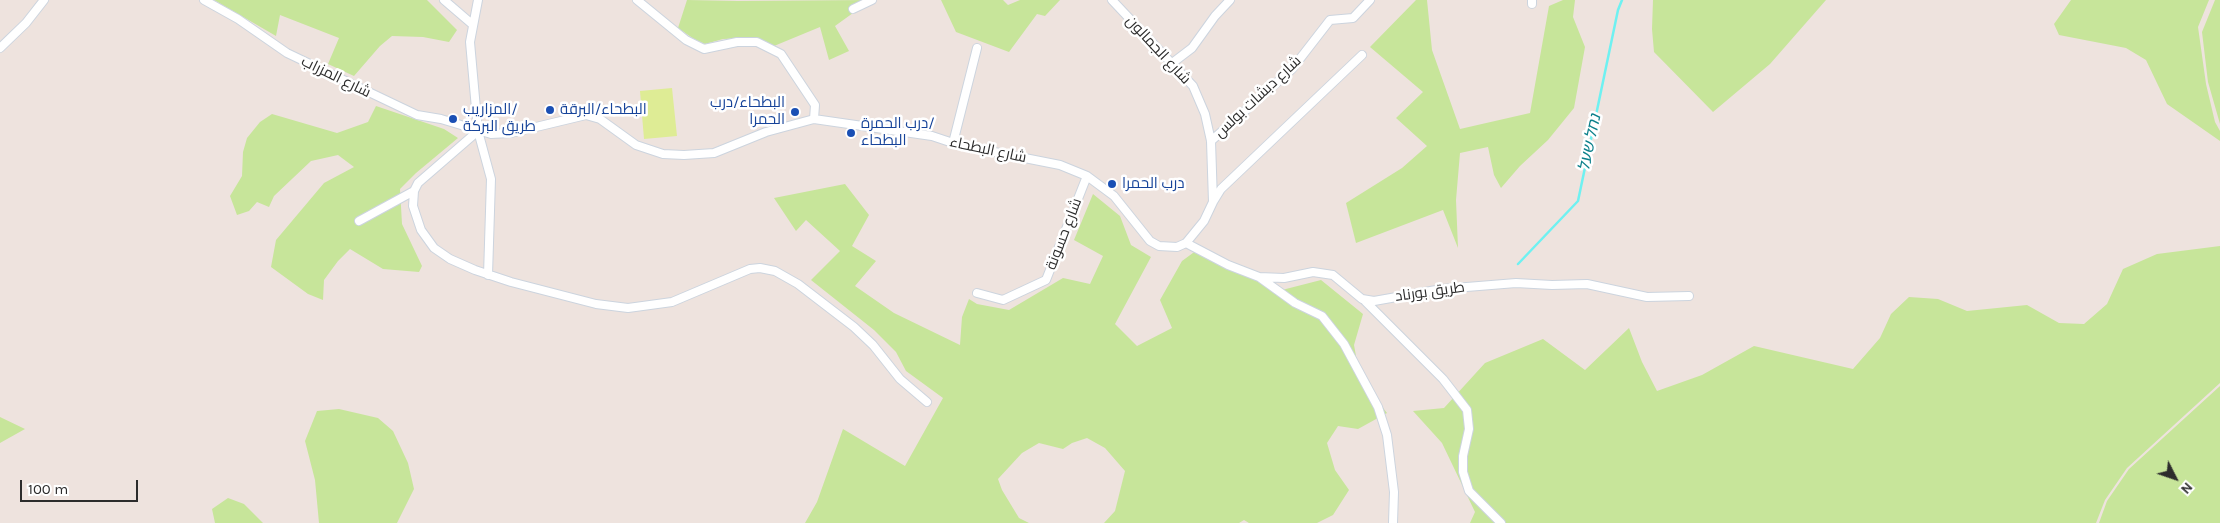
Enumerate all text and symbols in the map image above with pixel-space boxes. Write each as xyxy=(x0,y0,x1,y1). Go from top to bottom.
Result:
street label: شارع الجمالون xyxy=(1122,12,1194,88)
street label: شارع المزراب xyxy=(298,52,374,102)
street label: شارع دبشات بولس xyxy=(1211,52,1305,142)
place label: البطحاء/درب الحمرا xyxy=(710,94,785,129)
place label: المزاريب/ طريق البركة xyxy=(463,101,536,136)
place label: البطحاء/البرقة xyxy=(560,101,647,119)
marker: البطحاء/البرقة xyxy=(544,104,556,116)
marker: البطحاء/درب الحمرا xyxy=(789,106,801,118)
marker: المزاريب/ طريق البركة xyxy=(447,113,459,125)
water label: נחל שעל xyxy=(1575,113,1605,173)
place label: درب الحمرة/ البطحاء xyxy=(861,115,935,150)
marker: درب الحمرة/ البطحاء xyxy=(845,127,857,139)
street label: شارع البطحاء xyxy=(948,133,1028,167)
place label: درب الحمرا xyxy=(1122,175,1184,193)
marker: درب الحمرا xyxy=(1106,178,1118,190)
street label: شارع حسونة xyxy=(1042,196,1086,272)
street label: طريق بورناد xyxy=(1394,278,1466,306)
north arrow xyxy=(2150,453,2200,503)
scale bar xyxy=(22,470,140,502)
text: N xyxy=(2177,479,2196,498)
text: 100 m xyxy=(28,480,68,498)

